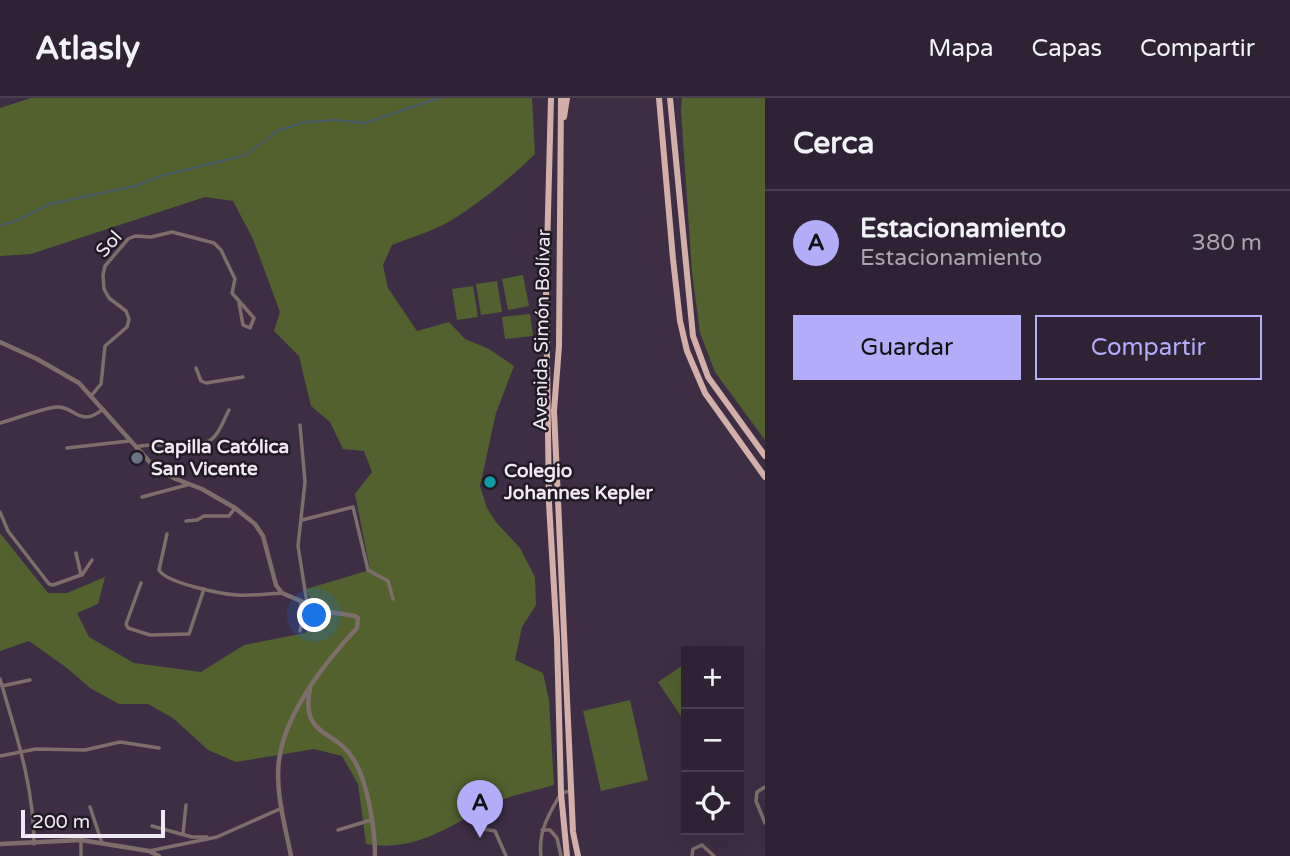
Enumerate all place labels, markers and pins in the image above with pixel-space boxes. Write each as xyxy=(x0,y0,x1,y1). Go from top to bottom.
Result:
place label: Capilla Católica San Vicente xyxy=(151,436,289,480)
marker: Capilla Católica San Vicente xyxy=(129,450,145,466)
place label: Colegio Johannes Kepler xyxy=(503,460,654,505)
marker: Colegio Johannes Kepler xyxy=(482,474,498,490)
pin: A xyxy=(457,780,503,838)

